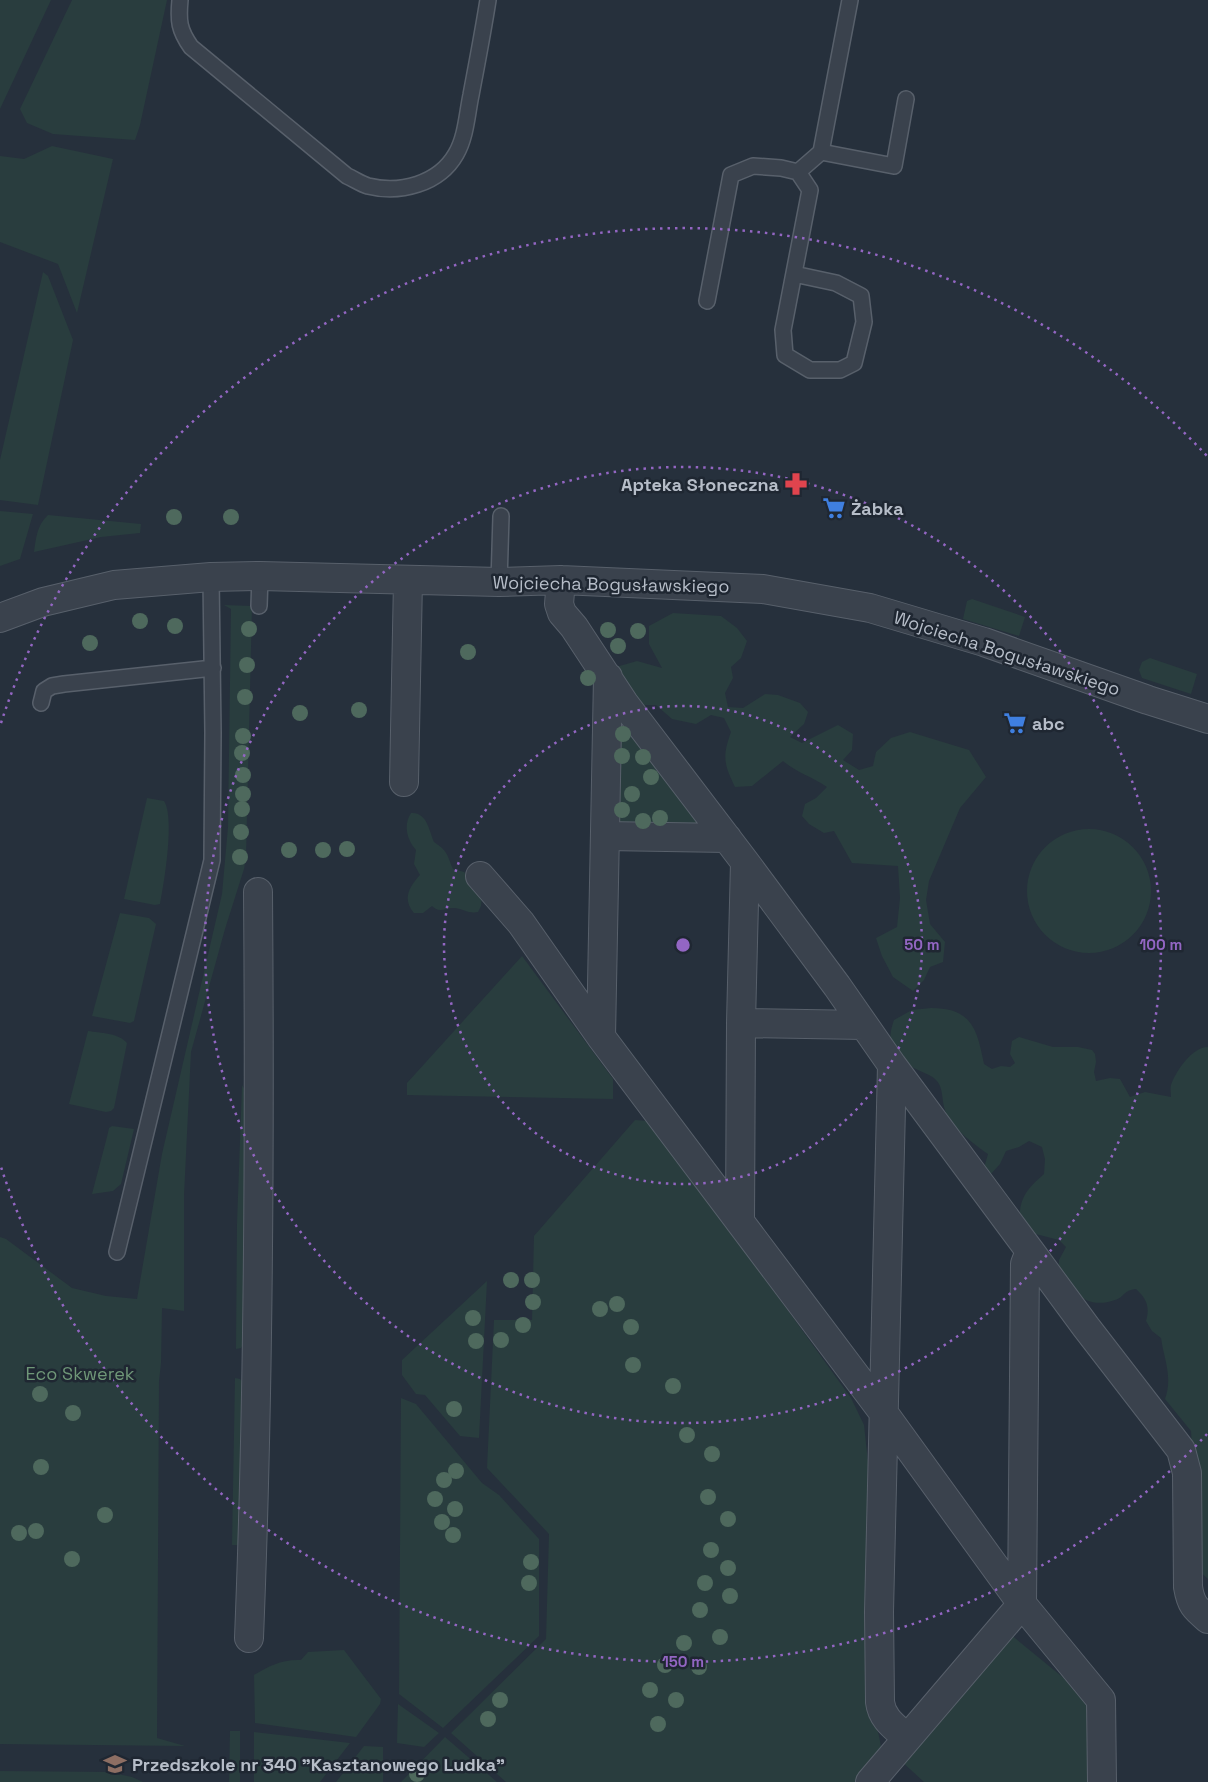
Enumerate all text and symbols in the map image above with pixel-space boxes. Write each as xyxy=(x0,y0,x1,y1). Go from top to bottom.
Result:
pharmacy icon: Apteka Słoneczna xyxy=(783,471,809,497)
place label: Apteka Słoneczna xyxy=(621,473,780,496)
supermarket icon: Żabka xyxy=(821,495,847,521)
place label: Żabka xyxy=(851,497,904,520)
street label: Wojciecha Bogusławskiego xyxy=(492,570,730,598)
street label: Wojciecha Bogusławskiego xyxy=(891,605,1123,701)
supermarket icon: abc xyxy=(1002,710,1028,736)
place label: abc xyxy=(1032,712,1064,735)
text: 50 m xyxy=(904,935,940,954)
text: 100 m xyxy=(1140,935,1182,954)
centre of rings xyxy=(674,936,692,954)
park label: Eco Skwerek xyxy=(25,1362,135,1385)
text: 150 m xyxy=(662,1652,704,1671)
school or university icon: Przedszkole nr 340 "Kasztanowego Ludka" xyxy=(102,1751,128,1777)
place label: Przedszkole nr 340 "Kasztanowego Ludka" xyxy=(132,1753,505,1776)

